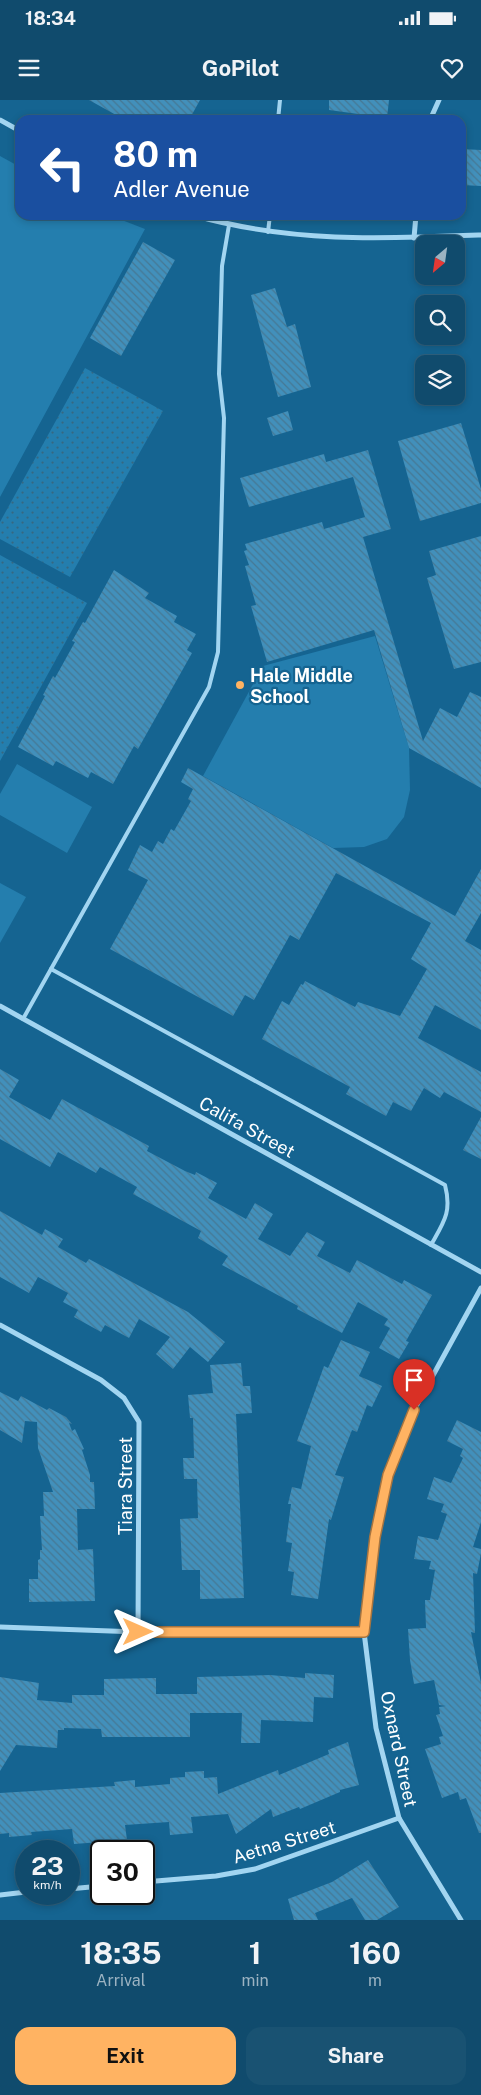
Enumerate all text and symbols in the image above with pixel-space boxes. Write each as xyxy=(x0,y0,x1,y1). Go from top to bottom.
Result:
text: 18:34 xyxy=(25,7,76,29)
icon: menu xyxy=(15,54,43,82)
icon: heart xyxy=(438,54,466,82)
text: GoPilot xyxy=(202,55,279,81)
text: 80 m xyxy=(113,134,198,175)
icon: left xyxy=(30,135,95,200)
text: Adler Avenue xyxy=(113,176,250,202)
north arrow xyxy=(415,235,465,285)
map controls xyxy=(415,235,465,405)
button: search xyxy=(415,295,465,345)
button: layers xyxy=(415,355,465,405)
place label: Hale Middle School xyxy=(250,665,353,707)
marker: Hale Middle School xyxy=(234,679,246,691)
street label: Califa Street xyxy=(195,1092,299,1162)
pin xyxy=(393,1359,435,1410)
icon: arrive xyxy=(400,1366,428,1394)
street label: Tiara Street xyxy=(115,1437,136,1535)
position arrow xyxy=(111,1605,163,1657)
street label: Oxnard Street xyxy=(376,1689,422,1809)
street label: Aetna Street xyxy=(230,1816,338,1868)
speed limit sign: 30 xyxy=(90,1840,155,1905)
text: 23 xyxy=(31,1851,64,1881)
text: km/h xyxy=(33,1878,62,1892)
text: 18:35 xyxy=(80,1935,161,1971)
text: 1 xyxy=(249,1935,262,1971)
text: 160 xyxy=(349,1935,401,1971)
text: Arrival xyxy=(96,1971,146,1990)
text: min xyxy=(242,1971,269,1990)
text: m xyxy=(368,1971,382,1990)
button: Exit xyxy=(15,2027,236,2085)
button: Share xyxy=(246,2027,466,2085)

